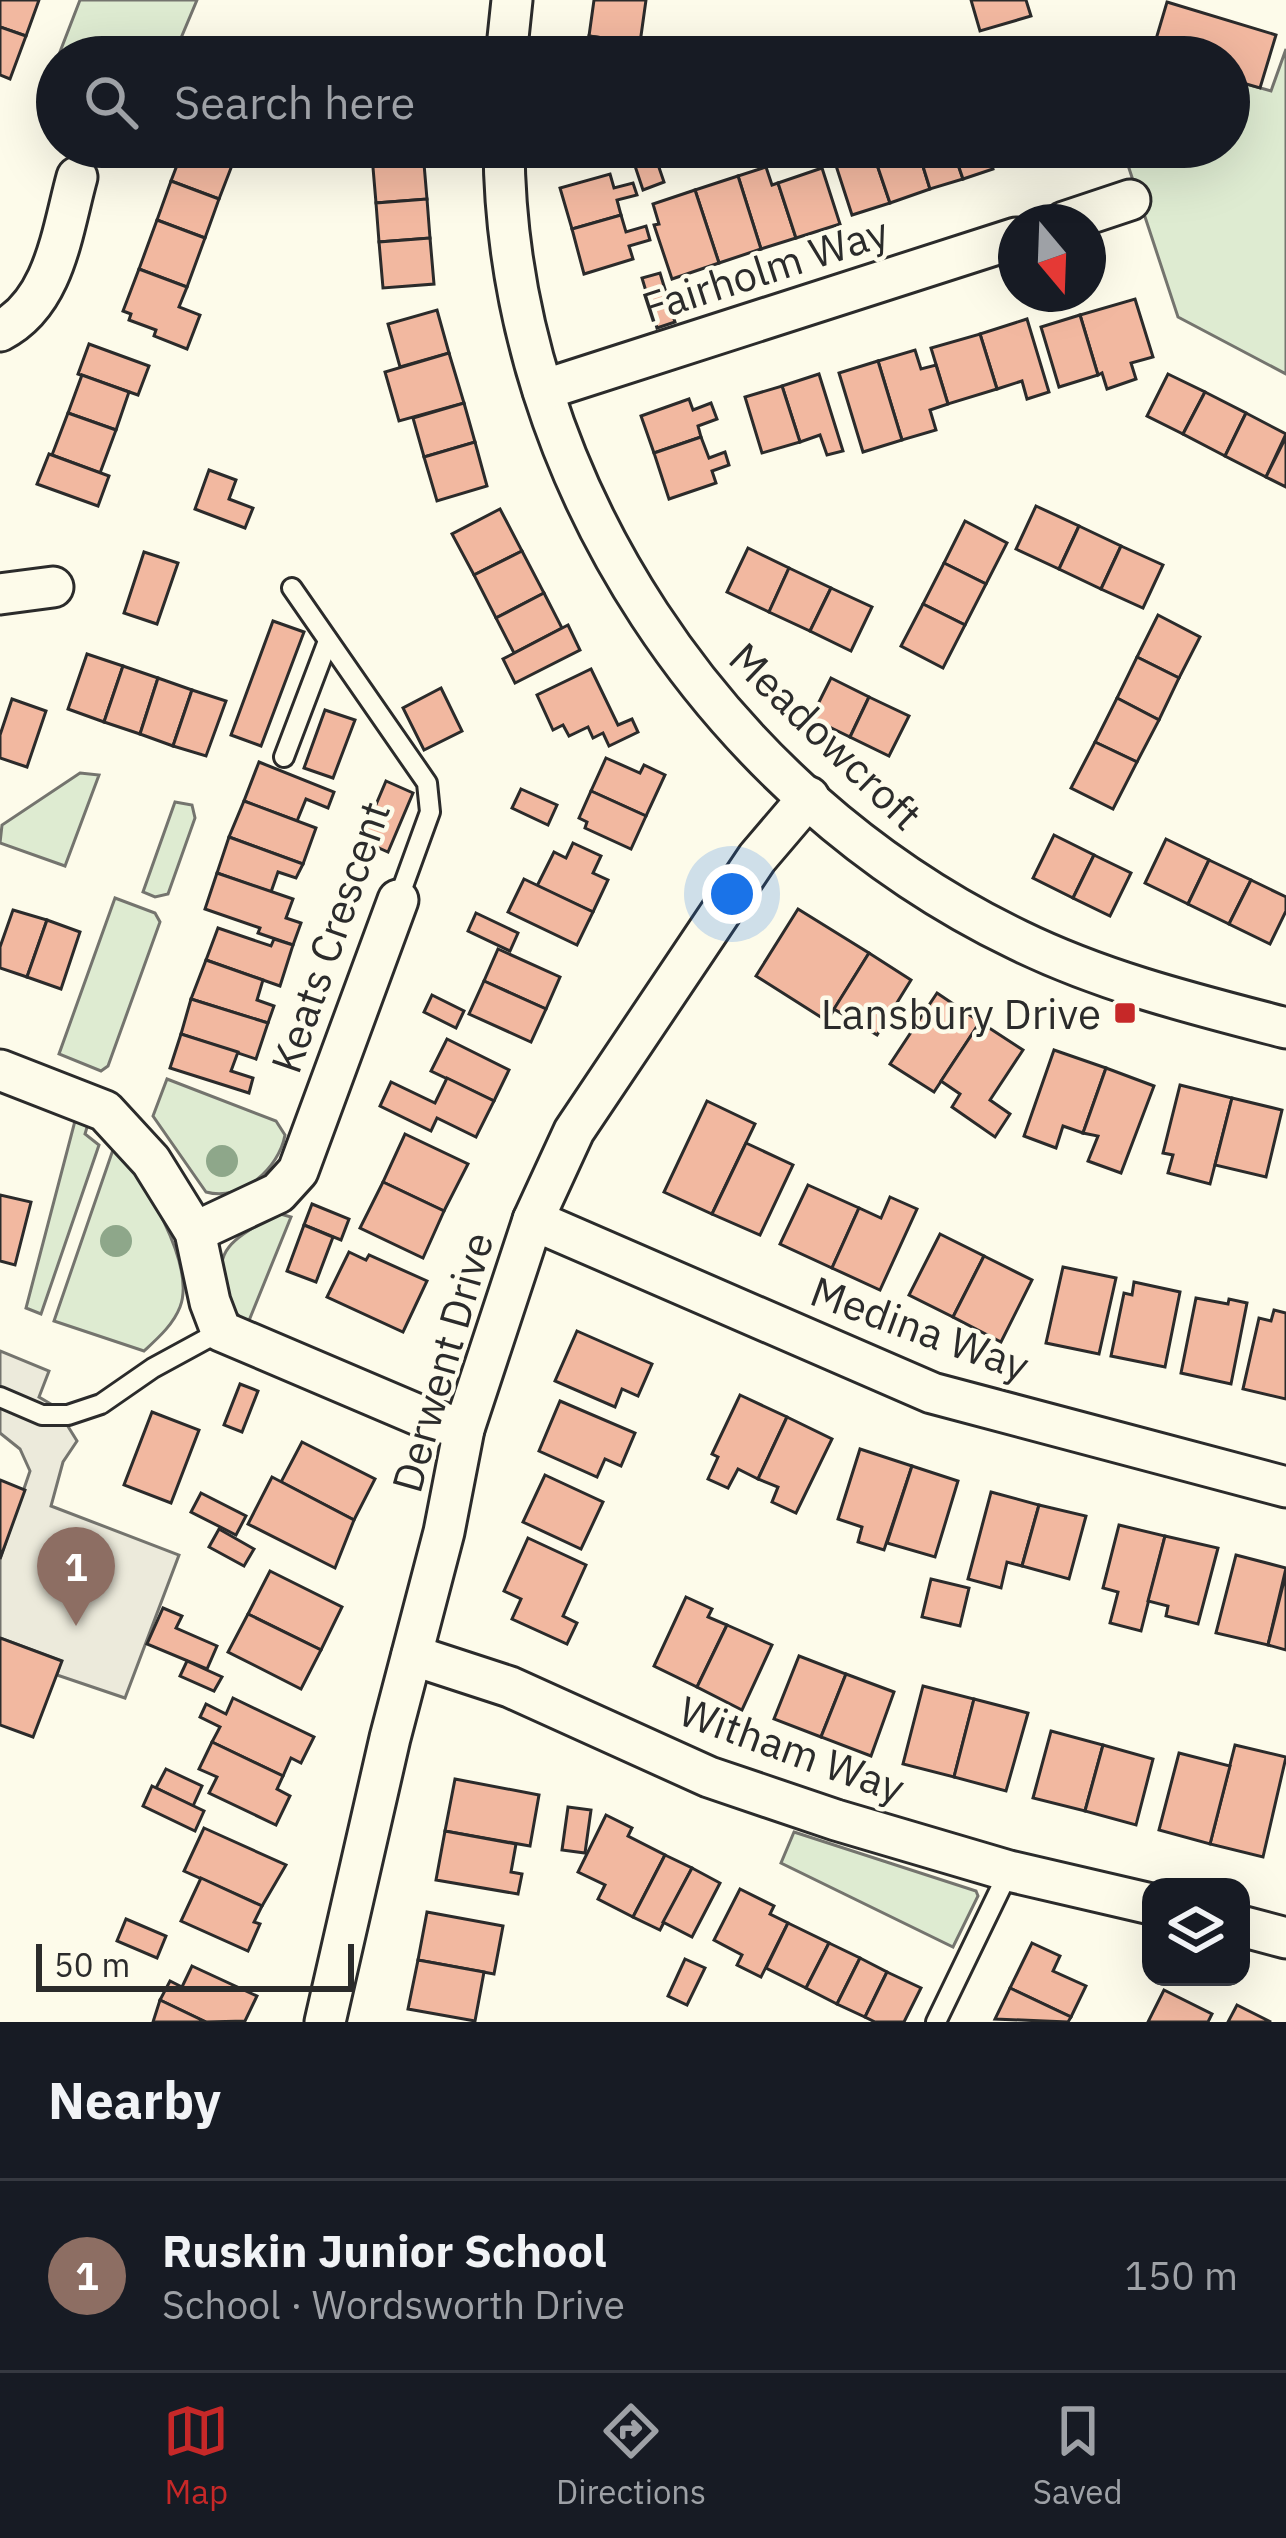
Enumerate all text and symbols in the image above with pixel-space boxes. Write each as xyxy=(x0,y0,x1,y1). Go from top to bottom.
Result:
search box xyxy=(36,36,1250,168)
icon: search xyxy=(78,69,144,135)
text: Search here xyxy=(174,73,415,131)
street label: Fairholm Way xyxy=(635,203,895,335)
north arrow xyxy=(998,204,1106,312)
street label: Meadowcroft xyxy=(718,630,934,842)
street label: Keats Crescent xyxy=(258,794,402,1080)
your location xyxy=(702,864,762,924)
place label: Lansbury Drive xyxy=(821,986,1101,1041)
marker: Lansbury Drive xyxy=(1112,1000,1138,1026)
street label: Derwent Drive xyxy=(379,1226,505,1498)
street label: Medina Way xyxy=(803,1263,1037,1393)
pin: 1 xyxy=(37,1527,115,1626)
street label: Witham Way xyxy=(672,1683,912,1815)
map controls xyxy=(1142,1878,1250,1986)
button: layers xyxy=(1142,1878,1250,1986)
scale bar xyxy=(36,1938,354,1991)
text: 50 m xyxy=(54,1943,130,1986)
text: Nearby xyxy=(48,2067,221,2133)
text: Ruskin Junior School xyxy=(162,2221,607,2279)
text: 1 xyxy=(75,2250,99,2301)
text: 150 m xyxy=(1125,2250,1238,2301)
text: School · Wordsworth Drive xyxy=(162,2279,625,2330)
tab: Map xyxy=(163,2398,229,2513)
tab: Directions xyxy=(556,2398,706,2513)
tab: Saved xyxy=(1033,2398,1123,2513)

